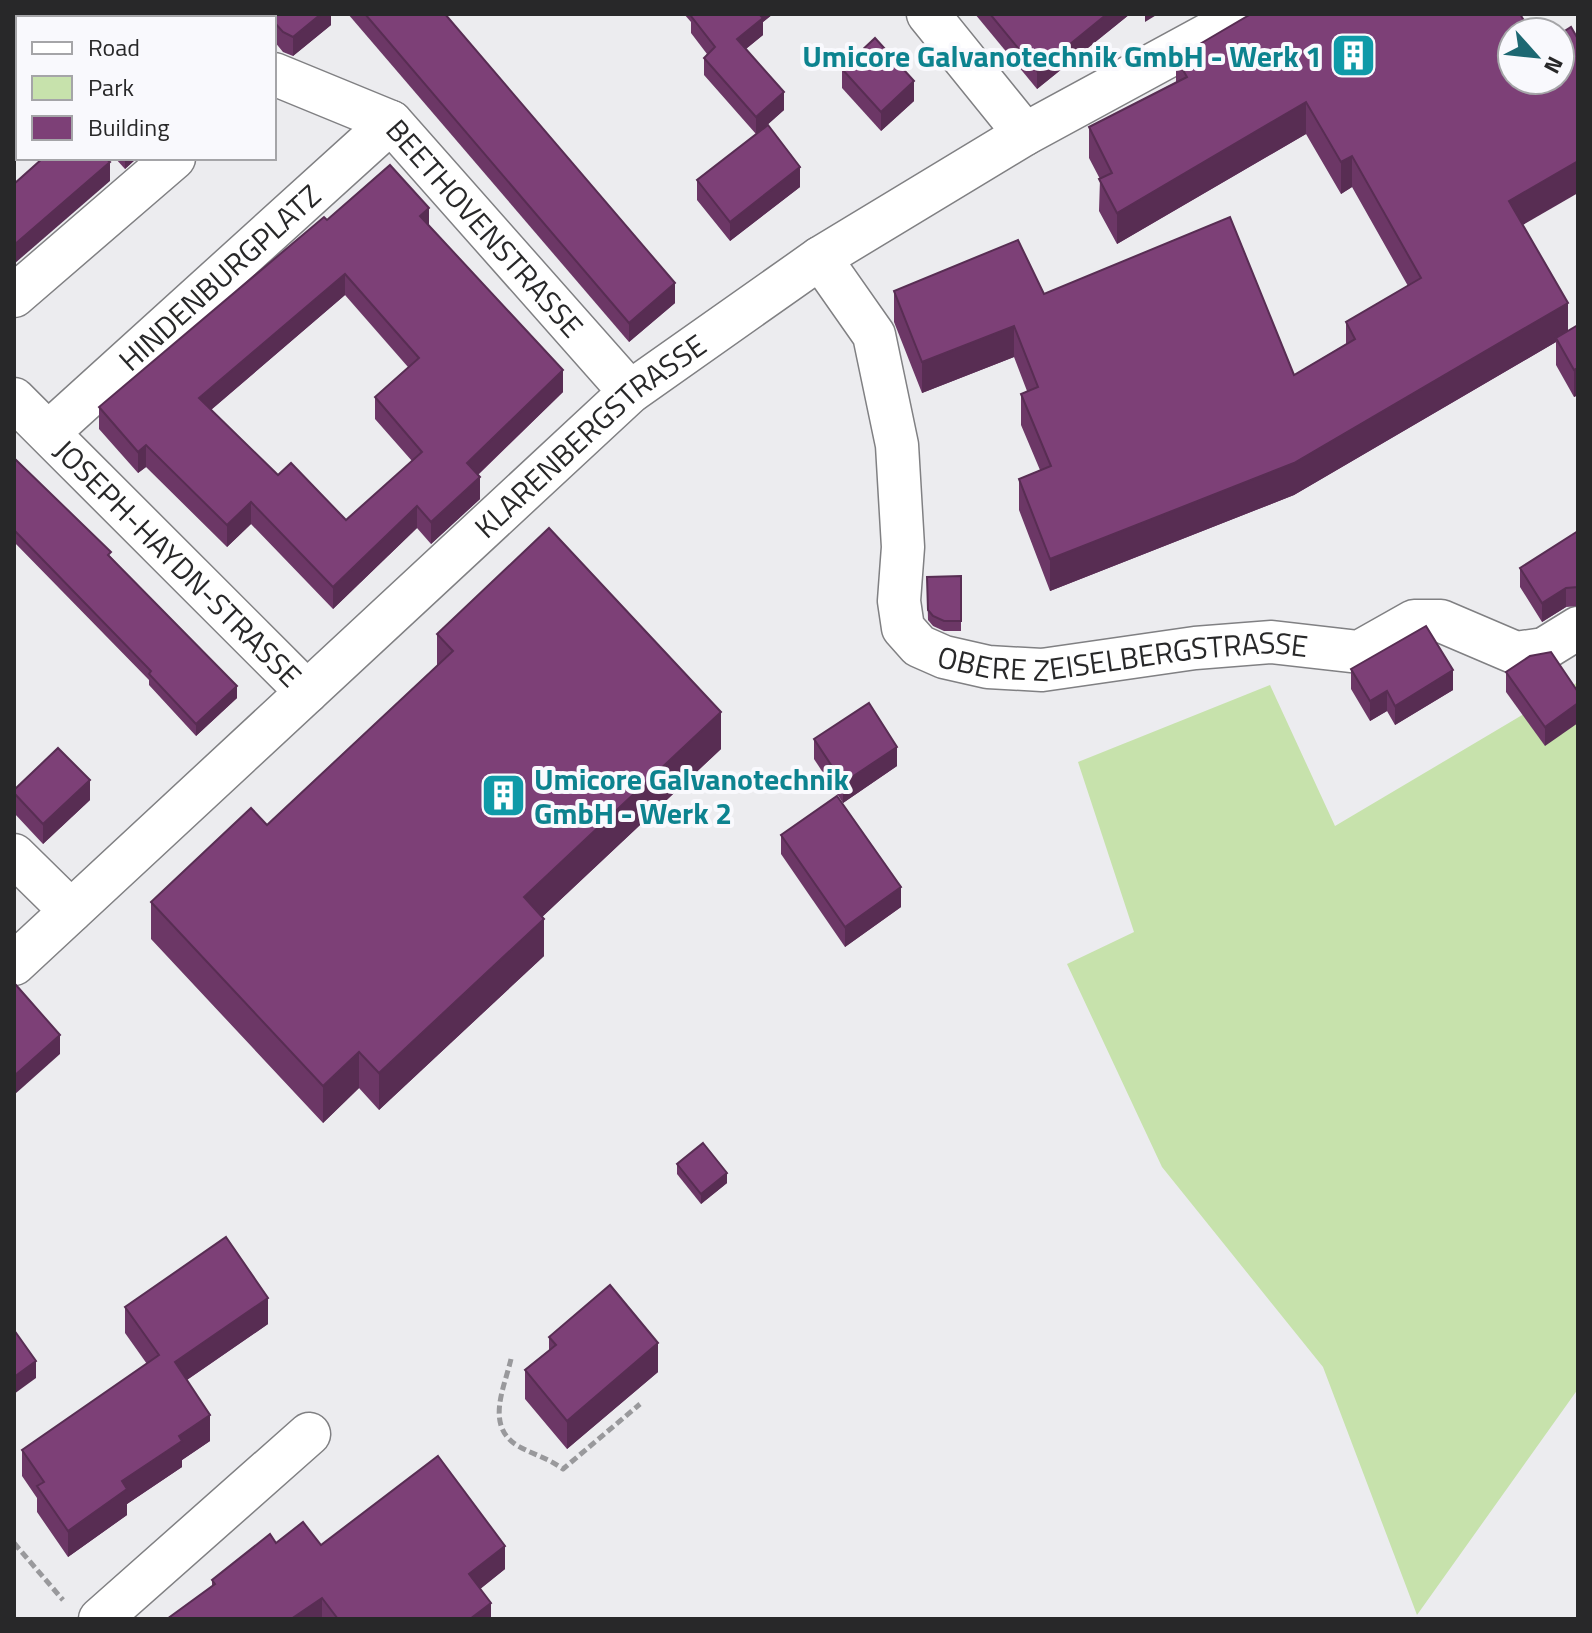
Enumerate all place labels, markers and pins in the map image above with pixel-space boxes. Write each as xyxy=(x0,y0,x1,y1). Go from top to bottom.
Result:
building icon: Umicore Galvanotechnik GmbH - Werk 1 xyxy=(1329,32,1377,80)
place label: Umicore Galvanotechnik GmbH - Werk 1 xyxy=(802,33,1322,79)
place label: Umicore Galvanotechnik GmbH - Werk 2 xyxy=(534,756,850,836)
building icon: Umicore Galvanotechnik GmbH - Werk 2 xyxy=(479,772,527,820)

